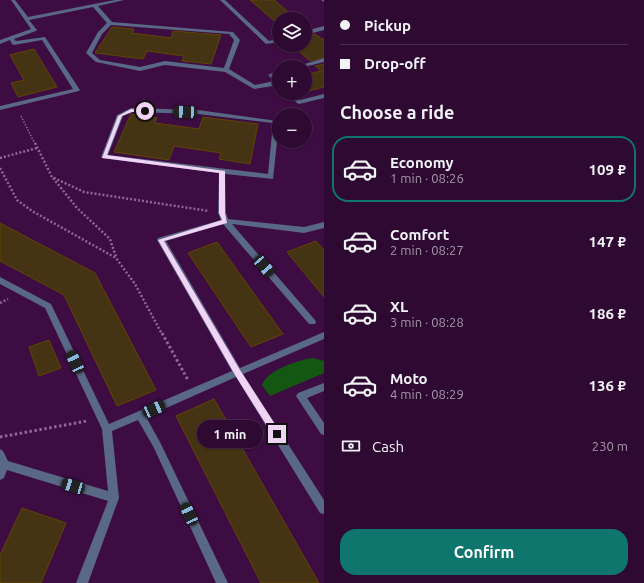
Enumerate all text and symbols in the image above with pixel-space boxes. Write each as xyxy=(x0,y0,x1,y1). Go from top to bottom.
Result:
map controls xyxy=(272,12,312,148)
button: layers xyxy=(272,12,312,52)
text: Pickup xyxy=(364,17,411,34)
text: Drop-off xyxy=(364,55,426,72)
button: + xyxy=(272,60,312,100)
route start xyxy=(136,102,154,120)
text: Choose a ride xyxy=(340,102,454,122)
car xyxy=(173,106,197,118)
button: − xyxy=(272,108,312,148)
icon: car xyxy=(342,151,378,187)
text: Economy xyxy=(390,154,454,171)
text: 109 ₽ xyxy=(589,161,626,178)
text: 1 min · 08:26 xyxy=(390,171,464,185)
icon: car xyxy=(342,223,378,259)
text: Comfort xyxy=(390,226,449,243)
text: 147 ₽ xyxy=(589,233,626,250)
text: 2 min · 08:27 xyxy=(390,243,464,257)
car xyxy=(252,253,276,279)
icon: car xyxy=(342,295,378,331)
text: XL xyxy=(390,298,408,315)
text: 186 ₽ xyxy=(589,305,626,322)
text: 3 min · 08:28 xyxy=(390,315,464,329)
car xyxy=(64,349,86,375)
icon: car xyxy=(342,367,378,403)
text: Moto xyxy=(390,370,428,387)
text: 136 ₽ xyxy=(589,377,626,394)
text: 4 min · 08:29 xyxy=(390,387,464,401)
car xyxy=(141,399,167,419)
callout: 1 min xyxy=(197,420,263,448)
route end xyxy=(268,425,286,443)
text: 1 min xyxy=(214,427,246,441)
icon: cash xyxy=(340,435,362,457)
text: Cash xyxy=(372,438,404,455)
text: 230 m xyxy=(592,439,628,453)
car xyxy=(60,477,86,495)
car xyxy=(178,501,200,527)
button: Confirm xyxy=(340,529,628,575)

